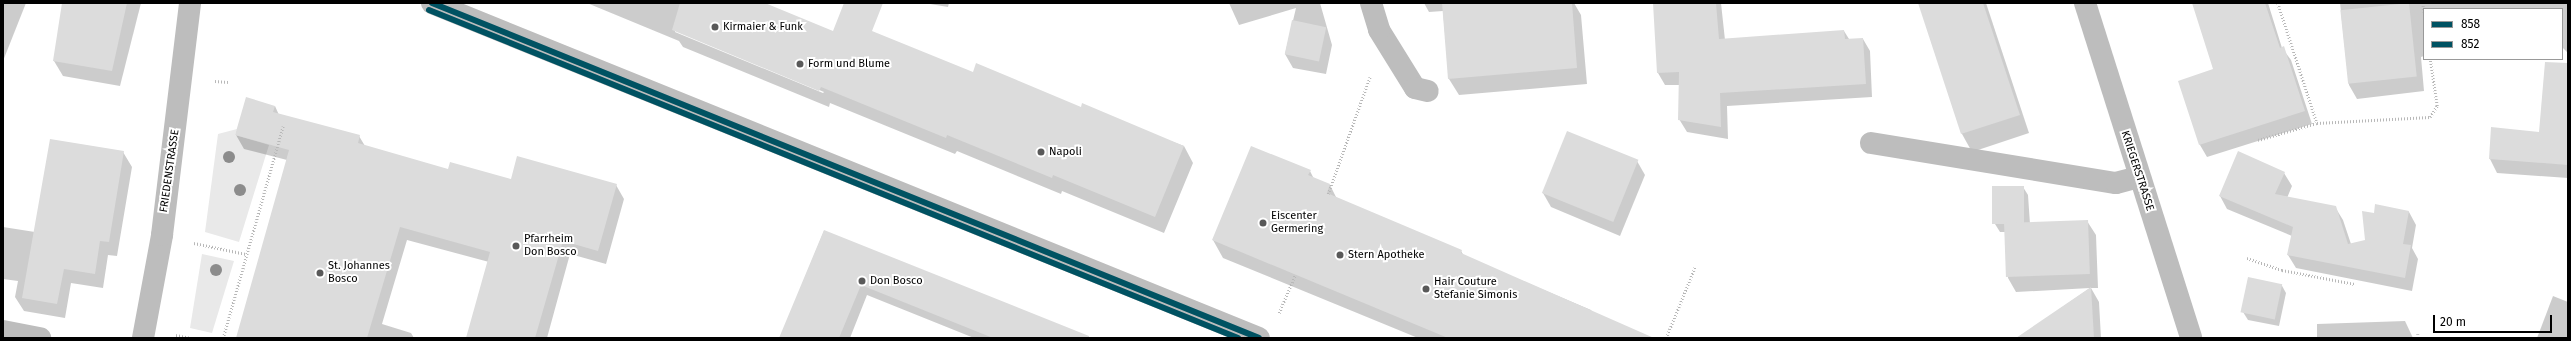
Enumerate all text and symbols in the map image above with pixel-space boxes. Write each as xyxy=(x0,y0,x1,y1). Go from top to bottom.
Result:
legend xyxy=(2423,8,2563,60)
text: 858 xyxy=(2461,17,2480,31)
place label: Kirmaier & Funk xyxy=(723,20,803,34)
marker: Kirmaier & Funk xyxy=(710,22,720,32)
text: 852 xyxy=(2461,37,2479,51)
place label: Form und Blume xyxy=(808,57,890,71)
marker: Form und Blume xyxy=(795,59,805,69)
street label: FRIEDENSTRASSE xyxy=(158,129,182,213)
street label: KRIEGERSTRASSE xyxy=(2118,129,2156,213)
place label: Napoli xyxy=(1049,145,1082,159)
marker: Napoli xyxy=(1036,147,1046,157)
place label: Eiscenter Germering xyxy=(1271,210,1323,236)
marker: Eiscenter Germering xyxy=(1258,218,1268,228)
place label: Pfarrheim Don Bosco xyxy=(524,233,577,259)
marker: Pfarrheim Don Bosco xyxy=(511,241,521,251)
place label: Stern Apotheke xyxy=(1348,248,1425,262)
marker: Stern Apotheke xyxy=(1335,250,1345,260)
place label: St. Johannes Bosco xyxy=(328,260,390,286)
marker: St. Johannes Bosco xyxy=(315,268,325,278)
place label: Don Bosco xyxy=(870,274,923,288)
marker: Don Bosco xyxy=(857,276,867,286)
place label: Hair Couture Stefanie Simonis xyxy=(1434,276,1517,302)
marker: Hair Couture Stefanie Simonis xyxy=(1421,284,1431,294)
scale bar xyxy=(2435,307,2554,333)
text: 20 m xyxy=(2440,315,2466,329)

